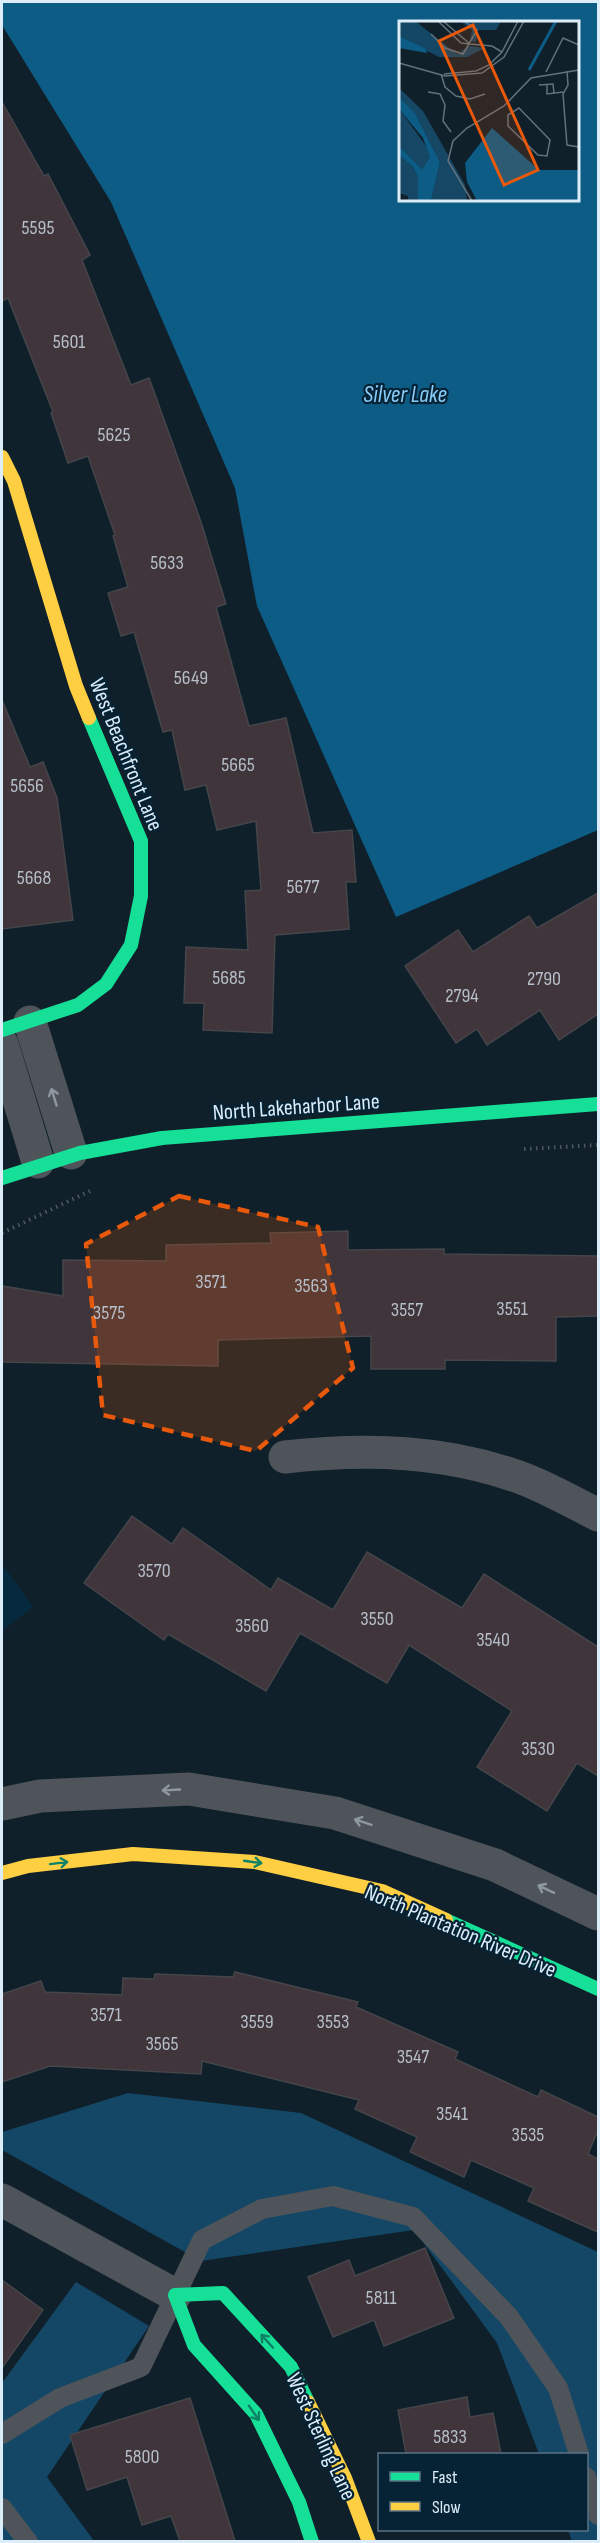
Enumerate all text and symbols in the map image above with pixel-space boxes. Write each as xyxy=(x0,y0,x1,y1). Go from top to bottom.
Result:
inset map xyxy=(399,21,579,201)
house number: 5595 xyxy=(22,216,54,240)
house number: 5601 xyxy=(53,330,85,354)
water label: Silver Lake xyxy=(363,380,447,409)
house number: 5625 xyxy=(97,423,131,447)
house number: 5633 xyxy=(150,551,184,575)
house number: 5649 xyxy=(174,666,208,690)
street label: West Beachfront Lane xyxy=(83,674,169,835)
house number: 5665 xyxy=(221,753,255,777)
house number: 5656 xyxy=(10,774,44,798)
house number: 5668 xyxy=(17,866,51,890)
house number: 5677 xyxy=(287,875,319,899)
house number: 5685 xyxy=(212,966,246,990)
house number: 2790 xyxy=(527,967,561,991)
house number: 2794 xyxy=(445,984,479,1008)
one-way arrow xyxy=(48,1088,59,1107)
street label: North Lakeharbor Lane xyxy=(212,1088,380,1127)
house number: 3571 xyxy=(195,1270,227,1294)
house number: 3563 xyxy=(294,1274,328,1298)
house number: 3551 xyxy=(496,1297,528,1321)
house number: 3557 xyxy=(391,1298,423,1322)
house number: 3575 xyxy=(93,1301,125,1325)
house number: 3570 xyxy=(137,1559,171,1583)
house number: 3550 xyxy=(360,1607,394,1631)
house number: 3560 xyxy=(235,1614,269,1638)
house number: 3540 xyxy=(476,1628,510,1652)
house number: 3530 xyxy=(521,1737,555,1761)
one-way arrow xyxy=(162,1784,182,1795)
one-way arrow xyxy=(354,1816,373,1827)
one-way arrow xyxy=(48,1857,68,1868)
one-way arrow xyxy=(243,1857,262,1868)
street label: North Plantation River Drive xyxy=(361,1879,560,1984)
one-way arrow xyxy=(537,1882,555,1894)
house number: 3571 xyxy=(90,2003,122,2027)
house number: 3559 xyxy=(240,2010,274,2034)
house number: 3553 xyxy=(317,2010,349,2034)
house number: 3565 xyxy=(145,2032,179,2056)
house number: 3547 xyxy=(397,2045,429,2069)
house number: 3541 xyxy=(436,2102,468,2126)
house number: 3535 xyxy=(512,2123,544,2147)
house number: 5811 xyxy=(366,2286,396,2310)
one-way arrow xyxy=(260,2334,274,2349)
street label: West Sterling Lane xyxy=(279,2369,362,2505)
one-way arrow xyxy=(248,2405,260,2421)
house number: 5833 xyxy=(433,2425,467,2449)
house number: 5800 xyxy=(125,2445,159,2469)
legend xyxy=(378,2453,588,2531)
text: Fast xyxy=(432,2467,458,2488)
text: Slow xyxy=(432,2497,461,2518)

